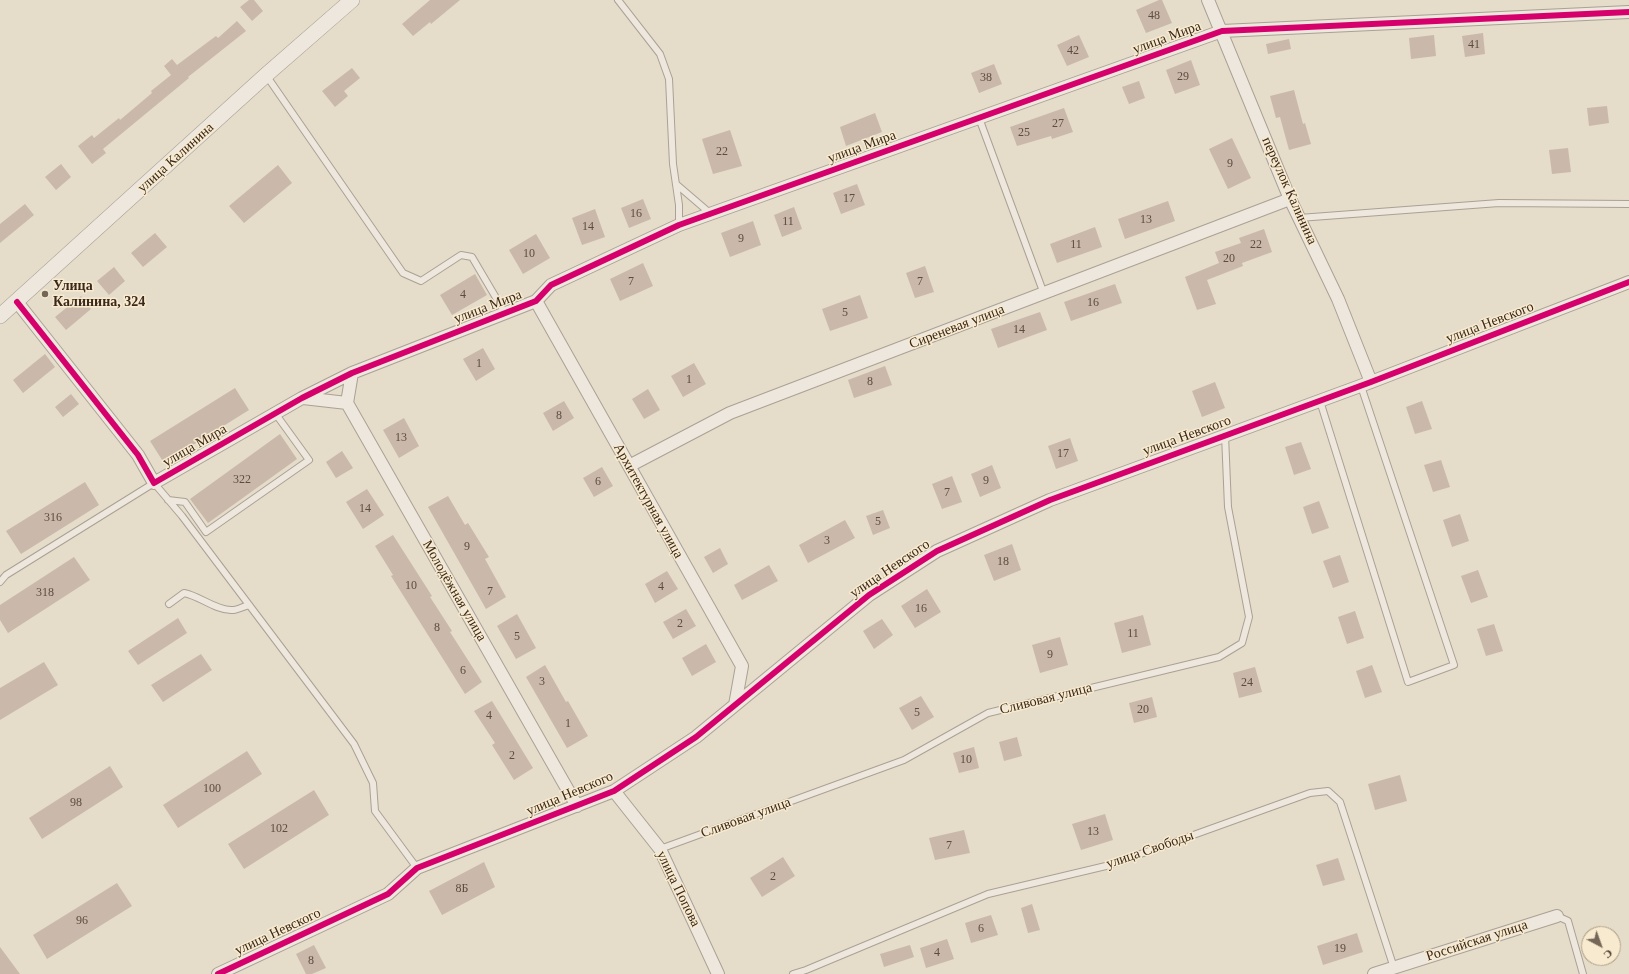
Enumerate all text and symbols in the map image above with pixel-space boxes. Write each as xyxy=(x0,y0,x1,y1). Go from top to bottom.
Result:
house number: 48 xyxy=(1148,9,1160,23)
street label: улица Мира xyxy=(1131,18,1203,58)
house number: 41 xyxy=(1468,38,1480,52)
house number: 42 xyxy=(1067,44,1079,58)
house number: 29 xyxy=(1177,70,1189,84)
house number: 38 xyxy=(980,71,992,85)
house number: 27 xyxy=(1052,117,1064,131)
street label: улица Калинина xyxy=(134,119,218,197)
house number: 25 xyxy=(1018,126,1030,140)
street label: улица Мира xyxy=(826,127,898,167)
street label: переулок Калинина xyxy=(1258,135,1320,247)
house number: 22 xyxy=(716,145,728,159)
house number: 9 xyxy=(1227,157,1233,171)
house number: 17 xyxy=(843,192,855,206)
house number: 16 xyxy=(630,207,642,221)
house number: 13 xyxy=(1140,213,1152,227)
house number: 11 xyxy=(782,215,794,229)
house number: 14 xyxy=(582,220,594,234)
house number: 9 xyxy=(738,232,744,246)
house number: 11 xyxy=(1070,238,1082,252)
house number: 22 xyxy=(1250,238,1262,252)
house number: 10 xyxy=(523,247,535,261)
house number: 20 xyxy=(1223,252,1235,266)
house number: 7 xyxy=(628,275,634,289)
house number: 7 xyxy=(917,275,923,289)
place label: Улица Калинина, 324 xyxy=(53,278,145,310)
street label: улица Мира xyxy=(452,286,524,328)
house number: 4 xyxy=(460,288,466,302)
marker: Улица Калинина, 324 xyxy=(40,289,50,299)
house number: 16 xyxy=(1087,296,1099,310)
street label: улица Невского xyxy=(1444,299,1536,347)
street label: Сиреневая улица xyxy=(907,301,1007,353)
house number: 5 xyxy=(842,306,848,320)
house number: 14 xyxy=(1013,323,1025,337)
house number: 1 xyxy=(476,357,482,371)
house number: 1 xyxy=(686,373,692,387)
house number: 8 xyxy=(867,375,873,389)
house number: 8 xyxy=(556,409,562,423)
street label: улица Невского xyxy=(1141,412,1233,460)
street label: улица Мира xyxy=(160,421,230,471)
house number: 13 xyxy=(395,431,407,445)
street label: Архитектурная улица xyxy=(609,441,687,561)
house number: 17 xyxy=(1057,447,1069,461)
house number: 322 xyxy=(233,473,251,487)
house number: 9 xyxy=(983,474,989,488)
house number: 6 xyxy=(595,475,601,489)
house number: 7 xyxy=(944,486,950,500)
house number: 14 xyxy=(359,502,371,516)
house number: 316 xyxy=(44,511,62,525)
house number: 5 xyxy=(875,515,881,529)
house number: 3 xyxy=(824,534,830,548)
street label: улица Невского xyxy=(847,536,933,602)
street label: Молодёжная улица xyxy=(418,538,490,644)
house number: 9 xyxy=(464,540,470,554)
house number: 18 xyxy=(997,555,1009,569)
house number: 10 xyxy=(405,579,417,593)
house number: 4 xyxy=(658,580,664,594)
house number: 7 xyxy=(487,585,493,599)
house number: 318 xyxy=(36,586,54,600)
house number: 16 xyxy=(915,602,927,616)
house number: 2 xyxy=(677,617,683,631)
house number: 8 xyxy=(434,621,440,635)
house number: 11 xyxy=(1127,627,1139,641)
house number: 5 xyxy=(514,630,520,644)
house number: 9 xyxy=(1047,648,1053,662)
house number: 6 xyxy=(460,664,466,678)
house number: 3 xyxy=(539,675,545,689)
house number: 24 xyxy=(1241,676,1253,690)
street label: Сливовая улица xyxy=(998,679,1094,719)
house number: 20 xyxy=(1137,703,1149,717)
house number: 5 xyxy=(914,706,920,720)
house number: 4 xyxy=(486,709,492,723)
house number: 1 xyxy=(565,717,571,731)
house number: 2 xyxy=(509,749,515,763)
house number: 10 xyxy=(960,753,972,767)
street label: улица Невского xyxy=(524,768,616,820)
house number: 100 xyxy=(203,782,221,796)
street label: Сливовая улица xyxy=(699,794,793,842)
house number: 98 xyxy=(70,796,82,810)
house number: 102 xyxy=(270,822,288,836)
house number: 13 xyxy=(1087,825,1099,839)
street label: улица Свободы xyxy=(1104,827,1196,873)
house number: 7 xyxy=(946,839,952,853)
street label: улица Попова xyxy=(652,848,704,930)
house number: 2 xyxy=(770,870,776,884)
house number: 8Б xyxy=(456,882,468,896)
street label: улица Невского xyxy=(232,905,324,959)
house number: 96 xyxy=(76,914,88,928)
street label: Российская улица xyxy=(1424,917,1530,965)
house number: 6 xyxy=(978,922,984,936)
north arrow xyxy=(1581,926,1621,966)
house number: 19 xyxy=(1334,942,1346,956)
house number: 4 xyxy=(934,946,940,960)
text: С xyxy=(1601,947,1615,961)
house number: 8 xyxy=(308,954,314,968)

